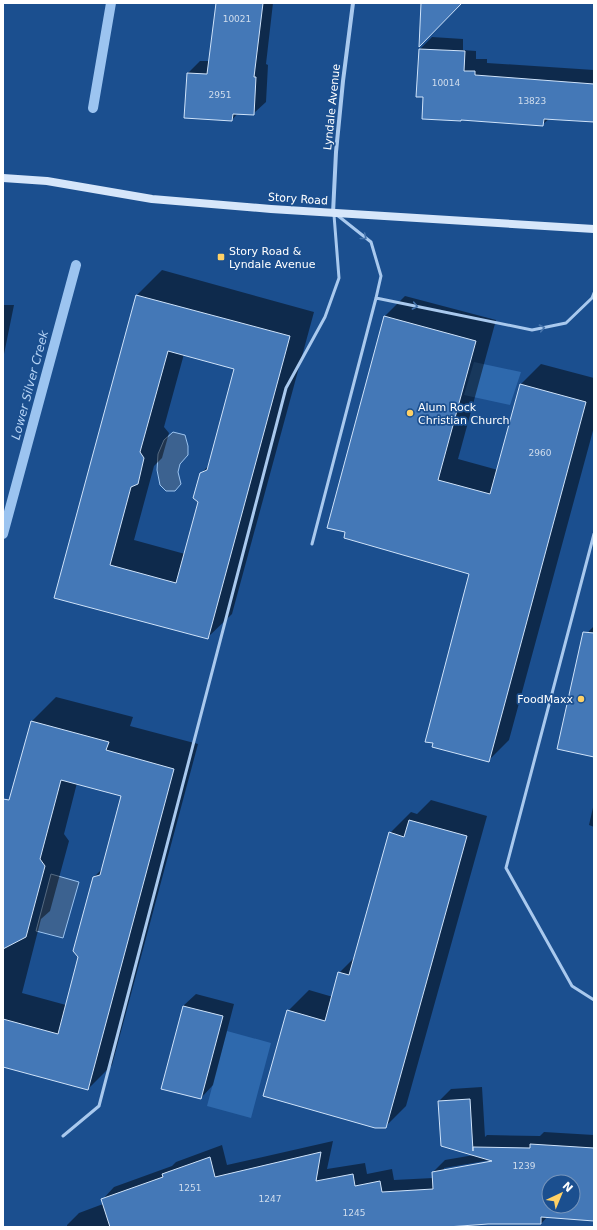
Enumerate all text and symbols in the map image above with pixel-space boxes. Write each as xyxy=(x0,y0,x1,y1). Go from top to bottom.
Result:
house number: 10021 xyxy=(223,14,251,24)
street label: Lyndale Avenue xyxy=(321,63,343,151)
house number: 10014 xyxy=(432,78,461,88)
house number: 2951 xyxy=(209,90,231,100)
house number: 13823 xyxy=(518,96,546,106)
street label: Story Road xyxy=(268,190,328,208)
one-way arrow xyxy=(360,232,367,239)
place label: Story Road & Lyndale Avenue xyxy=(229,245,316,271)
marker: Story Road & Lyndale Avenue xyxy=(216,252,226,262)
one-way arrow xyxy=(411,302,418,310)
one-way arrow xyxy=(539,324,545,333)
water label: Lower Silver Creek xyxy=(9,328,52,441)
place label: Alum Rock Christian Church xyxy=(418,401,509,427)
marker: Alum Rock Christian Church xyxy=(405,408,415,418)
house number: 2960 xyxy=(529,448,552,458)
place label: FoodMaxx xyxy=(517,693,573,706)
marker: FoodMaxx xyxy=(576,694,586,704)
house number: 1239 xyxy=(513,1161,536,1171)
north arrow xyxy=(541,1174,581,1214)
text: N xyxy=(560,1179,575,1195)
house number: 1251 xyxy=(179,1183,201,1193)
house number: 1247 xyxy=(259,1194,281,1204)
house number: 1245 xyxy=(343,1208,365,1218)

